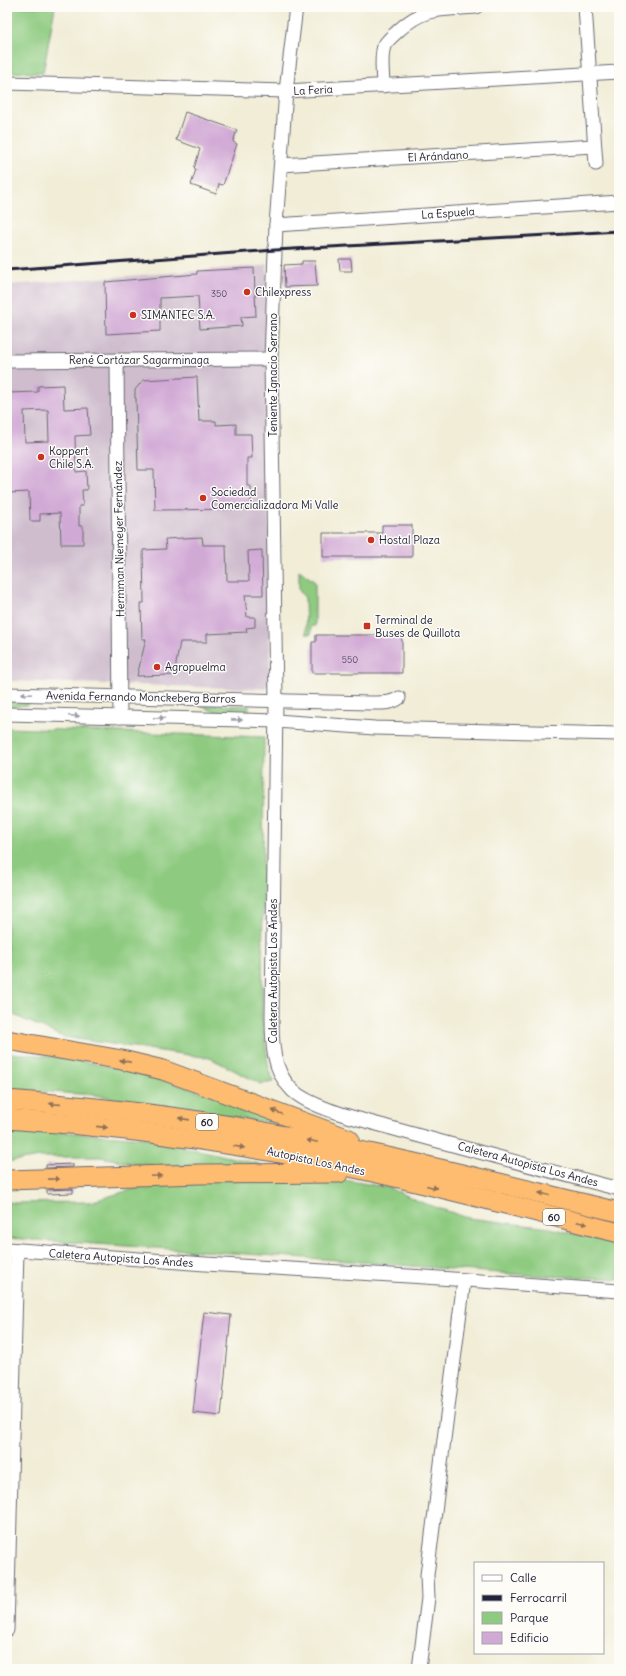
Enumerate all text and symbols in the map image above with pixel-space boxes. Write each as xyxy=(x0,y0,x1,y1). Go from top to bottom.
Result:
street label: La Feria xyxy=(293,82,333,98)
street label: El Arándano xyxy=(407,147,469,165)
street label: La Espuela xyxy=(421,204,475,222)
place label: Chilexpress xyxy=(255,285,311,299)
marker: Chilexpress xyxy=(242,287,252,297)
house number: 350 xyxy=(211,288,227,299)
place label: SIMANTEC S.A. xyxy=(141,308,215,322)
marker: SIMANTEC S.A. xyxy=(128,310,138,320)
street label: Teniente Ignacio Serrano xyxy=(266,313,280,437)
street label: René Cortázar Sagarminaga xyxy=(69,353,209,367)
place label: Koppert Chile S.A. xyxy=(49,444,94,471)
marker: Koppert Chile S.A. xyxy=(36,452,46,462)
street label: Hermman Niemeyer Fernández xyxy=(111,461,127,617)
place label: Sociedad Comercializadora Mi Valle xyxy=(211,485,338,512)
marker: Sociedad Comercializadora Mi Valle xyxy=(198,493,208,503)
place label: Hostal Plaza xyxy=(379,533,440,547)
marker: Hostal Plaza xyxy=(366,535,376,545)
place label: Terminal de Buses de Quillota xyxy=(375,613,460,640)
marker: Terminal de Buses de Quillota xyxy=(362,621,372,631)
house number: 550 xyxy=(342,654,358,665)
place label: Agropuelma xyxy=(165,660,226,674)
marker: Agropuelma xyxy=(152,662,162,672)
street label: Avenida Fernando Monckeberg Barros xyxy=(46,688,236,706)
one-way arrow xyxy=(19,691,32,697)
one-way arrow xyxy=(68,713,81,719)
one-way arrow xyxy=(153,715,166,721)
one-way arrow xyxy=(231,717,244,723)
street label: Caletera Autopista Los Andes xyxy=(266,899,280,1043)
one-way arrow xyxy=(119,1057,131,1063)
one-way arrow xyxy=(49,1100,61,1107)
one-way arrow xyxy=(270,1108,282,1114)
road number: 60 xyxy=(196,1114,218,1130)
one-way arrow xyxy=(178,1116,190,1122)
one-way arrow xyxy=(96,1124,108,1131)
one-way arrow xyxy=(306,1138,318,1144)
street label: Caletera Autopista Los Andes xyxy=(456,1139,600,1189)
one-way arrow xyxy=(233,1144,245,1150)
street label: Autopista Los Andes xyxy=(266,1144,366,1178)
one-way arrow xyxy=(150,1173,163,1179)
one-way arrow xyxy=(48,1176,60,1183)
one-way arrow xyxy=(426,1184,438,1190)
one-way arrow xyxy=(538,1191,550,1197)
road number: 60 xyxy=(543,1209,565,1225)
one-way arrow xyxy=(576,1221,588,1227)
street label: Caletera Autopista Los Andes xyxy=(48,1246,194,1270)
legend xyxy=(474,1562,604,1654)
text: Calle xyxy=(510,1570,537,1585)
text: Ferrocarril xyxy=(510,1590,567,1605)
text: Parque xyxy=(510,1610,549,1625)
text: Edificio xyxy=(510,1630,549,1645)

